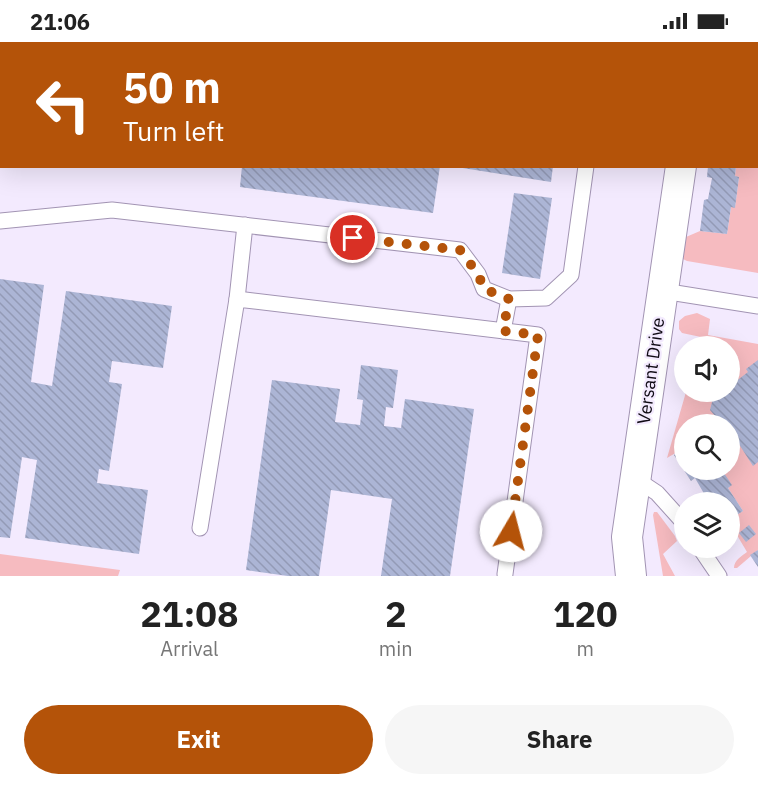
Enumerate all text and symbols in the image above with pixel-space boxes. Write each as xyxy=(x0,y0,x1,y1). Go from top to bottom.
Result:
text: 21:06 xyxy=(30,7,90,36)
text: 50 m xyxy=(123,60,221,115)
icon: left xyxy=(24,66,102,144)
text: Turn left xyxy=(123,113,224,148)
pin xyxy=(327,212,378,263)
icon: arrive xyxy=(336,221,369,254)
street label: Versant Drive xyxy=(632,316,669,426)
map controls xyxy=(674,336,740,558)
button: sound xyxy=(674,336,740,402)
button: search xyxy=(674,414,740,480)
button: layers xyxy=(674,492,740,558)
position arrow xyxy=(479,499,543,563)
text: 21:08 xyxy=(140,590,239,637)
text: 2 xyxy=(385,590,407,637)
text: 120 xyxy=(553,590,618,637)
text: Arrival xyxy=(160,635,219,662)
text: min xyxy=(379,635,413,662)
text: m xyxy=(577,635,594,662)
button: Exit xyxy=(24,705,373,774)
button: Share xyxy=(385,705,734,774)

